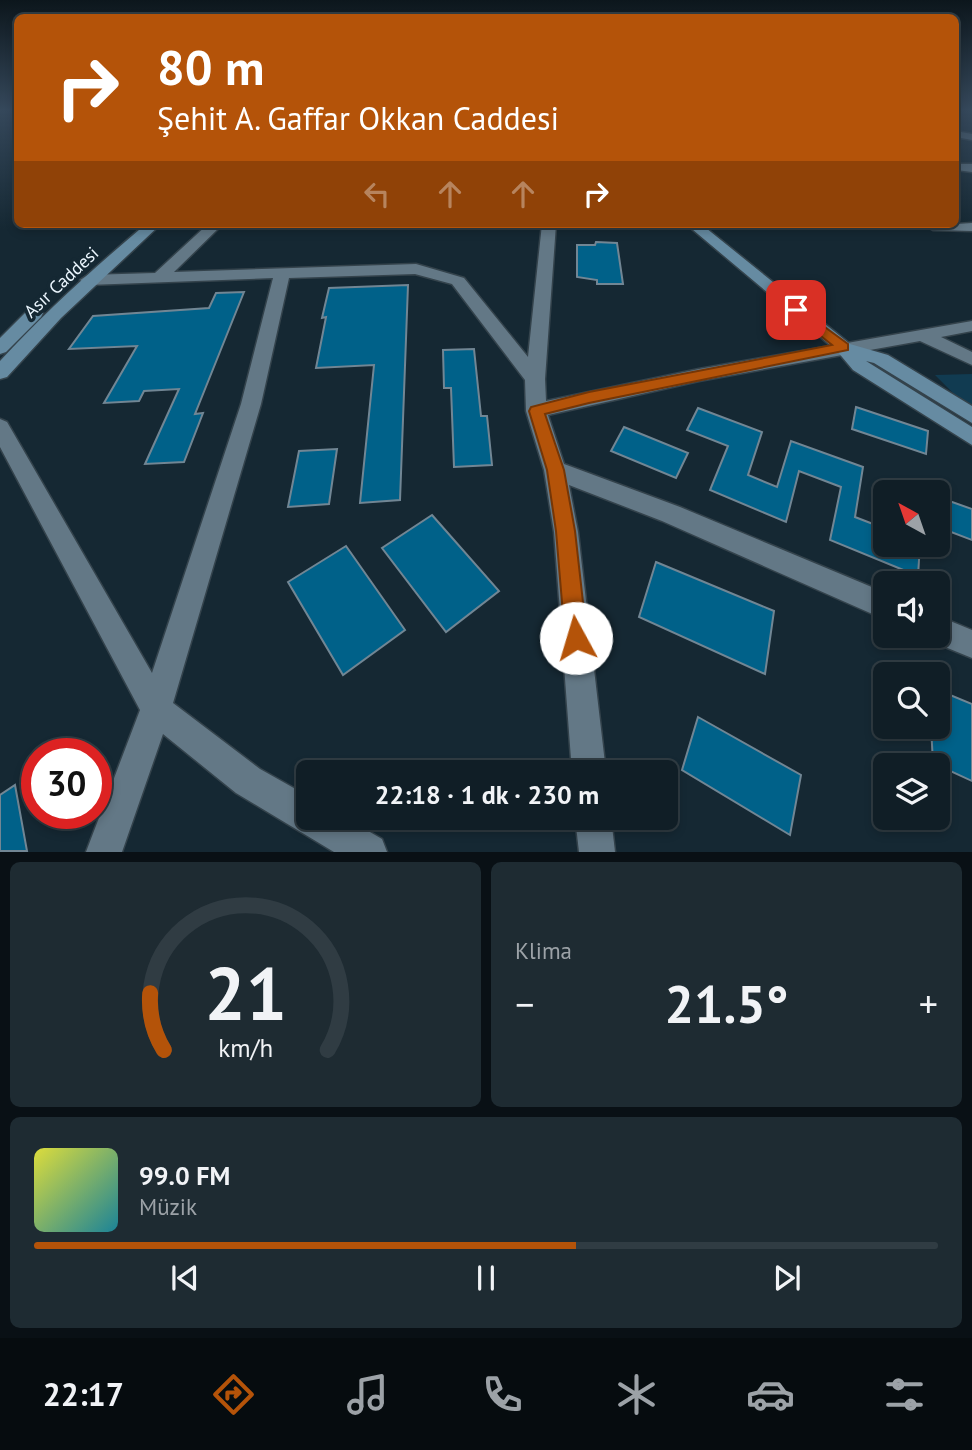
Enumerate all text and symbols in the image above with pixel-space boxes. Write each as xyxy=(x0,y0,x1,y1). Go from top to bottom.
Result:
text: 80 m xyxy=(157,35,264,99)
icon: right xyxy=(42,42,133,133)
text: Şehit A. Gaffar Okkan Caddesi xyxy=(157,97,559,139)
icon: left xyxy=(358,175,396,213)
icon: ahead xyxy=(431,175,469,213)
icon: ahead xyxy=(504,175,542,213)
icon: right xyxy=(577,175,615,213)
street label: Asır Caddesi xyxy=(19,242,103,322)
pin xyxy=(766,280,826,340)
icon: arrive xyxy=(777,291,815,329)
north arrow xyxy=(873,480,950,556)
map controls xyxy=(873,480,950,830)
button: sound xyxy=(873,571,950,648)
position arrow xyxy=(539,601,613,675)
button: search xyxy=(873,662,950,739)
speed limit sign: 30 xyxy=(21,738,112,829)
button: layers xyxy=(873,753,950,830)
text: 22:18 · 1 dk · 230 m xyxy=(375,778,599,811)
text: Klima xyxy=(515,936,572,965)
text: 21 xyxy=(204,947,287,1041)
text: 21.5° xyxy=(665,970,788,1037)
text: − xyxy=(515,979,534,1028)
text: + xyxy=(919,979,938,1028)
text: km/h xyxy=(218,1032,273,1064)
text: 99.0 FM xyxy=(139,1159,230,1192)
text: Müzik xyxy=(139,1192,197,1221)
icon: previous xyxy=(166,1259,204,1297)
icon: pause xyxy=(467,1259,505,1297)
icon: next xyxy=(768,1259,806,1297)
icon: directions xyxy=(209,1370,258,1419)
icon: music xyxy=(343,1370,392,1419)
icon: phone xyxy=(478,1370,527,1419)
icon: climate xyxy=(612,1370,661,1419)
icon: car xyxy=(746,1370,795,1419)
icon: filters xyxy=(880,1370,929,1419)
text: 22:17 xyxy=(43,1373,124,1415)

